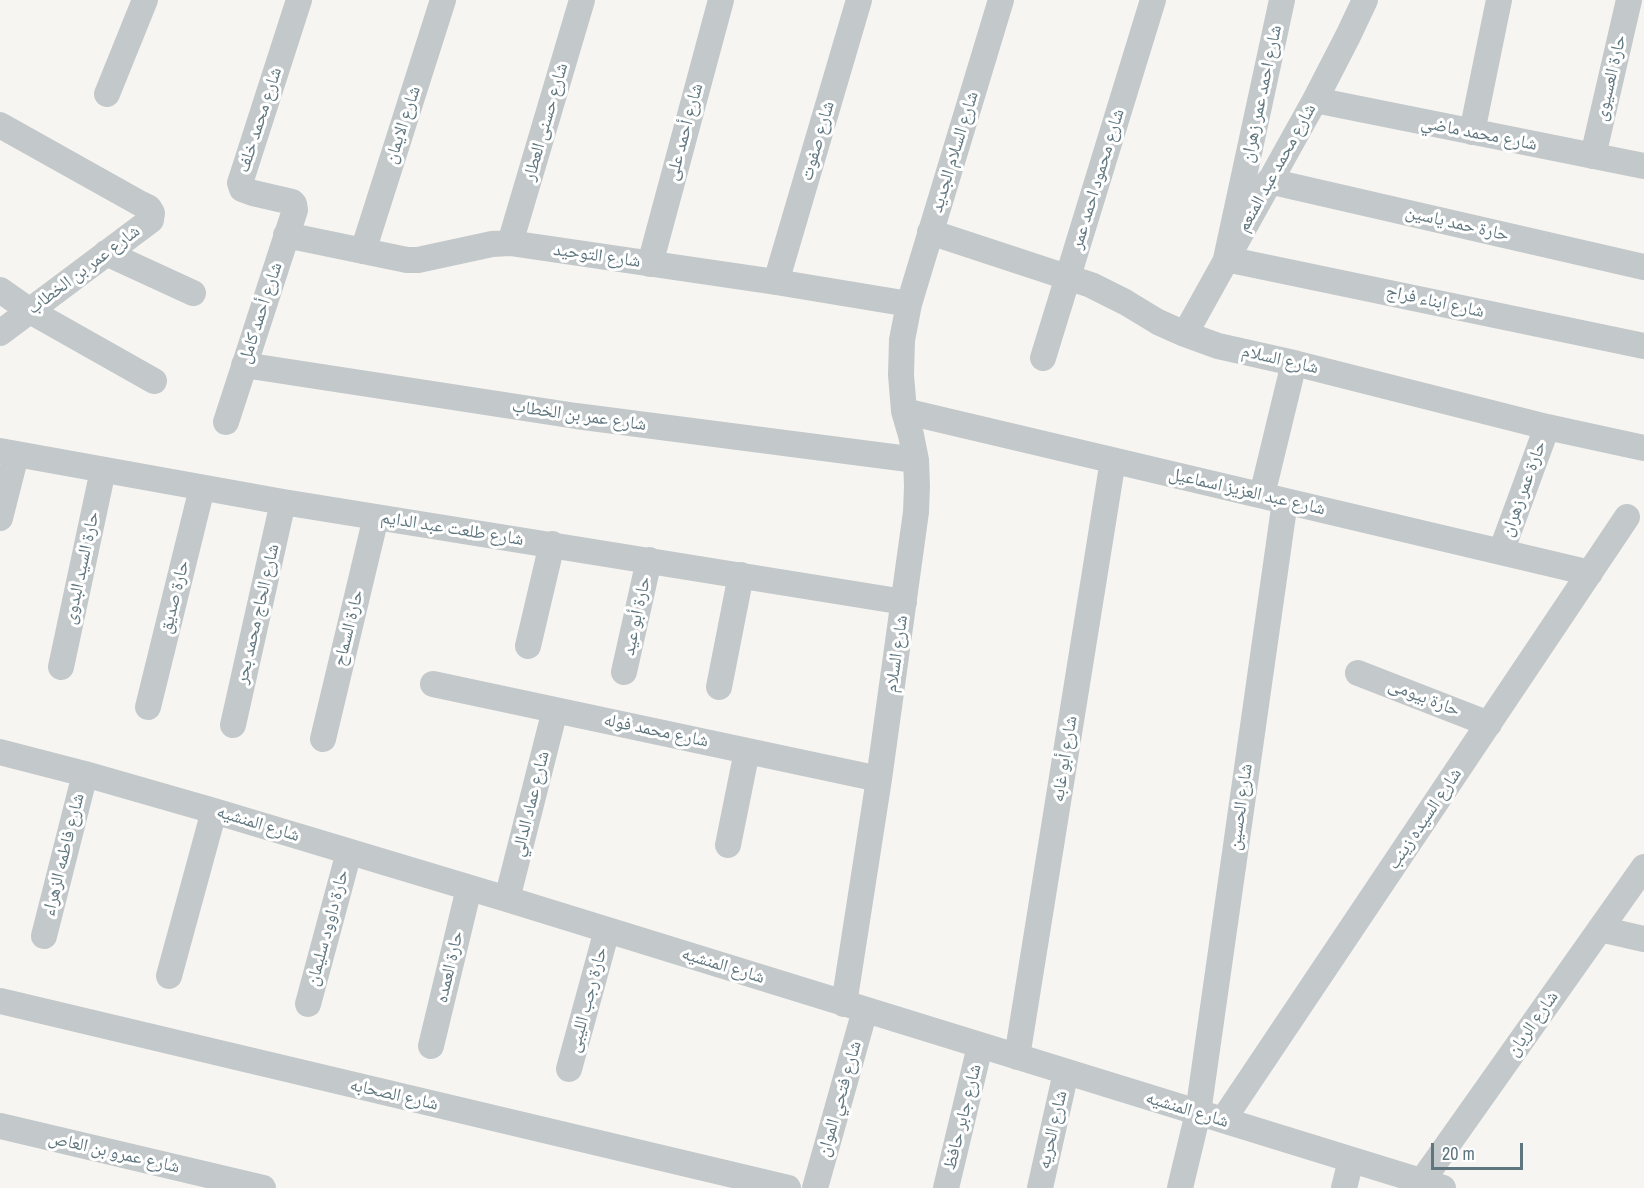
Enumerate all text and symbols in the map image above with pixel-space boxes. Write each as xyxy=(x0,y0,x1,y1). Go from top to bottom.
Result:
street label: شارع احمد عمر زهران xyxy=(1237,23,1287,165)
street label: حارة العسيوى xyxy=(1591,33,1631,123)
street label: شارع حسنى العطار xyxy=(519,60,573,184)
street label: شارع محمد خلف xyxy=(233,65,287,175)
street label: شارع أحمد على xyxy=(662,81,708,183)
street label: شارع الايمان xyxy=(380,83,426,167)
street label: شارع السلام الجديد xyxy=(926,89,984,215)
street label: شارع صفوت xyxy=(796,99,840,183)
street label: شارع محمد عبد المنعم xyxy=(1233,100,1321,236)
street label: شارع محمود احمد عمر xyxy=(1066,106,1130,252)
street label: شارع محمد ماضي xyxy=(1419,112,1539,156)
street label: حارة حمد ياسين xyxy=(1403,202,1511,246)
street label: شارع عمر بن الخطاب xyxy=(23,221,145,319)
street label: شارع التوحيد xyxy=(552,239,642,273)
street label: شارع أحمد كامل xyxy=(235,260,287,366)
street label: شارع ابناء فراج xyxy=(1384,281,1486,323)
street label: شارع السلام xyxy=(1240,341,1320,379)
street label: شارع عمر بن الخطاب xyxy=(510,396,648,436)
street label: حارة عمر زهران xyxy=(1497,438,1551,540)
street label: شارع عبد العزيز اسماعيل xyxy=(1167,463,1327,521)
street label: شارع طلعت عبد الدايم xyxy=(379,507,525,551)
street label: حارة السيد البدوى xyxy=(59,510,105,626)
street label: شارع الحاج محمد بحر xyxy=(231,542,285,686)
street label: حارة صديق xyxy=(155,558,195,636)
street label: حارة أبو عيد xyxy=(618,575,656,657)
street label: حارة السماح xyxy=(329,588,369,668)
street label: شارع السلام xyxy=(881,614,913,694)
street label: حارة بيومى xyxy=(1385,675,1463,721)
street label: شارع محمد فوله xyxy=(602,709,710,753)
street label: شارع أبو غابه xyxy=(1048,714,1082,804)
street label: شارع عماد الدالي xyxy=(507,749,555,859)
street label: شارع الحسين xyxy=(1224,762,1258,852)
street label: شارع السيده زينب xyxy=(1383,764,1467,874)
street label: شارع فاطمه الزهراء xyxy=(38,791,90,919)
street label: شارع المنشيه xyxy=(214,801,302,847)
street label: حارة داوود سليمان xyxy=(302,867,354,989)
street label: حارة العمده xyxy=(431,929,469,1005)
street label: شارع المنشيه xyxy=(679,943,767,989)
street label: حارة رجب الليبى xyxy=(564,945,612,1055)
street label: شارع الريان xyxy=(1503,987,1563,1061)
street label: شارع فتحي الموان xyxy=(813,1039,867,1159)
street label: شارع جابر حافظ xyxy=(939,1062,987,1172)
street label: شارع الصحابه xyxy=(348,1074,440,1116)
street label: شارع المنشيه xyxy=(1143,1087,1231,1133)
street label: شارع الحريه xyxy=(1033,1089,1073,1171)
street label: شارع عمرو بن العاص xyxy=(46,1127,182,1179)
scale bar xyxy=(1434,1131,1526,1169)
text: 20 m xyxy=(1442,1141,1475,1166)

